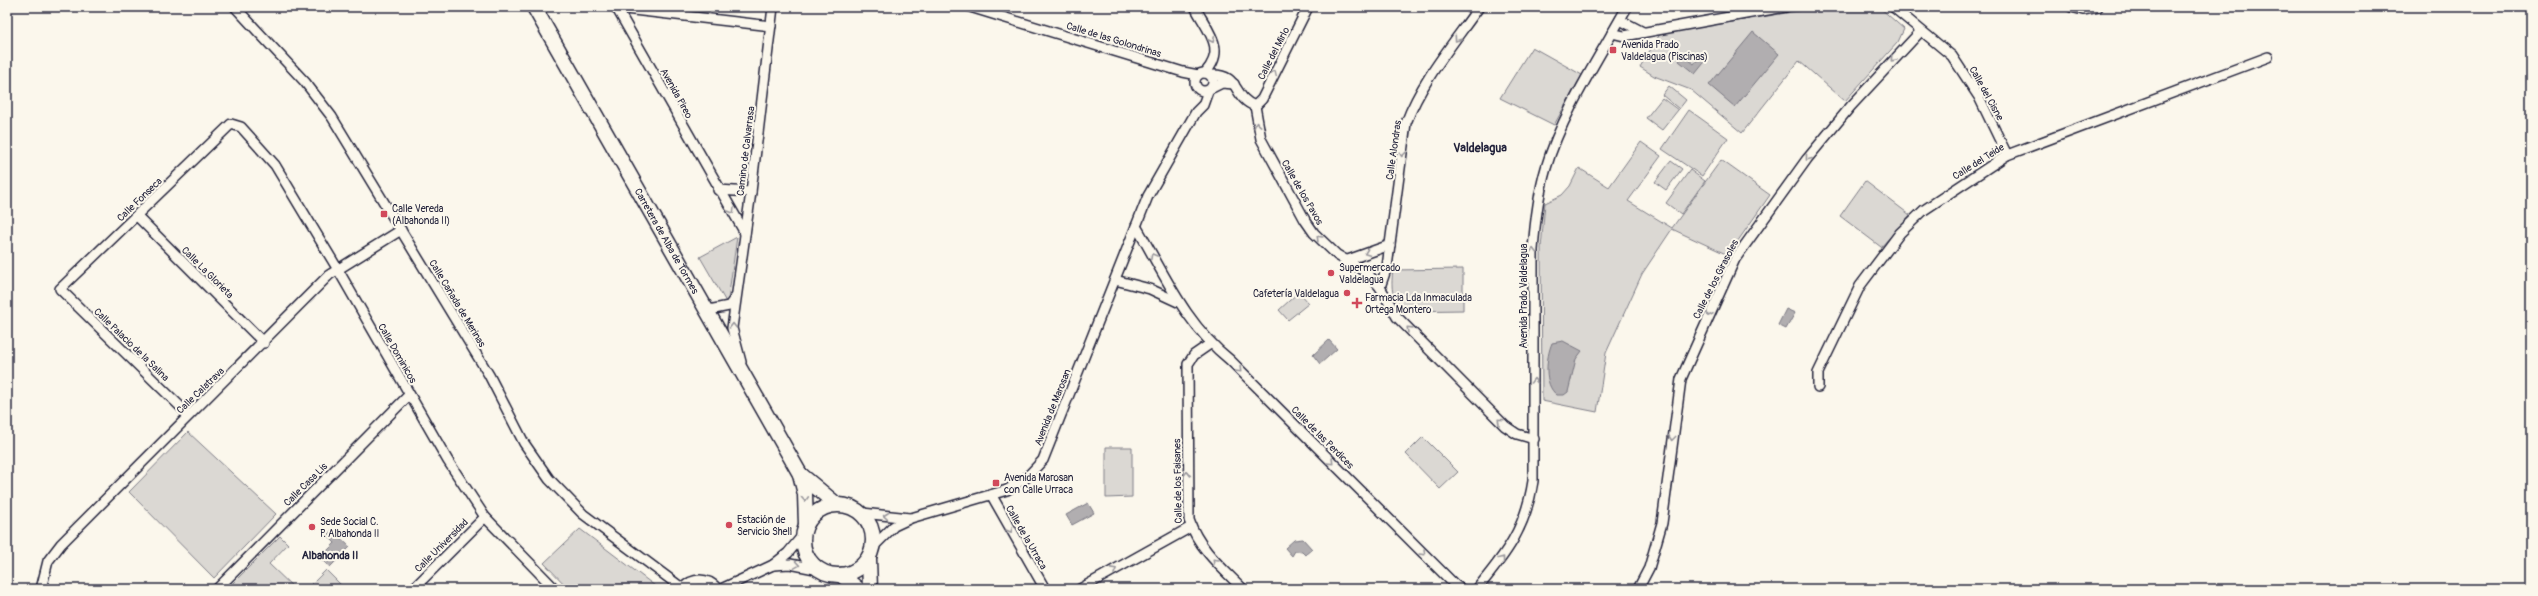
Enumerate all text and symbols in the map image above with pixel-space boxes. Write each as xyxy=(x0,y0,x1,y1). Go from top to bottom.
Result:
street label: Calle de las Golondrinas xyxy=(1065,20,1163,60)
street label: Calle del Mirlo xyxy=(1255,25,1293,82)
one-way arrow xyxy=(1454,35,1462,42)
one-way arrow xyxy=(1207,36,1215,44)
place label: Avenida Prado Valdelagua (Piscinas) xyxy=(1621,39,1708,63)
marker: Avenida Prado Valdelagua (Piscinas) xyxy=(1608,45,1618,55)
one-way arrow xyxy=(1891,55,1898,62)
street label: Calle del Cisne xyxy=(1966,64,2006,123)
street label: Avenida Pireo xyxy=(657,66,695,121)
one-way arrow xyxy=(1269,70,1277,77)
street label: Camino de Calvarrasa xyxy=(735,105,757,197)
street label: Calle Alondras xyxy=(1384,119,1404,181)
one-way arrow xyxy=(1254,122,1262,128)
district label: Valdelagua xyxy=(1453,141,1507,156)
street label: Calle del Teide xyxy=(1950,141,2007,183)
one-way arrow xyxy=(1398,151,1407,157)
one-way arrow xyxy=(1806,153,1813,160)
street label: Calle de los Pavos xyxy=(1279,158,1326,228)
street label: Calle Fonseca xyxy=(115,175,165,224)
street label: Carretera de Alba de Tormes xyxy=(632,186,701,296)
place label: Calle Vereda (Albahonda II) xyxy=(392,203,450,227)
one-way arrow xyxy=(727,207,734,214)
marker: Calle Vereda (Albahonda II) xyxy=(379,209,389,219)
one-way arrow xyxy=(1316,235,1324,243)
street label: Calle de los Girasoles xyxy=(1691,237,1741,321)
street label: Avenida Prado Valdelagua xyxy=(1518,243,1530,348)
street label: Calle La Glorieta xyxy=(179,244,236,301)
one-way arrow xyxy=(1364,248,1371,256)
one-way arrow xyxy=(1529,248,1537,254)
one-way arrow xyxy=(1151,253,1158,260)
street label: Calle Cañada de Merinas xyxy=(426,258,488,350)
place label: Supermercado Valdelagua xyxy=(1339,262,1401,286)
marker: Supermercado Valdelagua xyxy=(1326,268,1336,278)
place label: Cafetería Valdelagua xyxy=(1253,288,1339,300)
marker: Cafetería Valdelagua xyxy=(1342,288,1352,298)
place label: Farmacia Lda Inmaculada Ortega Montero xyxy=(1365,292,1472,316)
marker: Farmacia Lda Inmaculada Ortega Montero xyxy=(1352,298,1362,308)
street label: Calle Palacio de la Salina xyxy=(91,306,172,384)
one-way arrow xyxy=(1706,310,1714,318)
street label: Calle Dominicos xyxy=(375,322,419,386)
one-way arrow xyxy=(729,323,737,329)
one-way arrow xyxy=(1406,326,1414,334)
street label: Calle Calatrava xyxy=(174,365,227,416)
one-way arrow xyxy=(1234,365,1242,372)
street label: Avenida de Marosan xyxy=(1032,367,1074,447)
one-way arrow xyxy=(1530,378,1538,384)
street label: Calle de las Perdices xyxy=(1289,404,1356,472)
one-way arrow xyxy=(1497,419,1505,426)
one-way arrow xyxy=(1668,435,1677,441)
street label: Calle de los Faisanes xyxy=(1171,438,1185,524)
one-way arrow xyxy=(1326,457,1334,464)
street label: Calle Casa Lis xyxy=(281,460,330,509)
one-way arrow xyxy=(1183,471,1191,477)
place label: Avenida Marosan con Calle Urraca xyxy=(1004,472,1074,496)
marker: Avenida Marosan con Calle Urraca xyxy=(991,478,1001,488)
one-way arrow xyxy=(801,496,809,502)
street label: Calle de la Urraca xyxy=(1003,503,1050,572)
one-way arrow xyxy=(883,511,889,520)
place label: Estación de Servicio Shell xyxy=(737,514,792,538)
place label: Sede Social C. P. Albahonda II xyxy=(320,516,379,540)
street label: Calle Universidad xyxy=(412,516,471,575)
marker: Estación de Servicio Shell xyxy=(724,520,734,530)
marker: Sede Social C. P. Albahonda II xyxy=(307,522,317,532)
one-way arrow xyxy=(1006,526,1013,533)
one-way arrow xyxy=(1418,548,1426,556)
district label: Albahonda II xyxy=(302,549,358,562)
one-way arrow xyxy=(1497,557,1504,564)
one-way arrow xyxy=(1212,558,1220,566)
one-way arrow xyxy=(794,560,800,569)
one-way arrow xyxy=(1110,567,1117,574)

